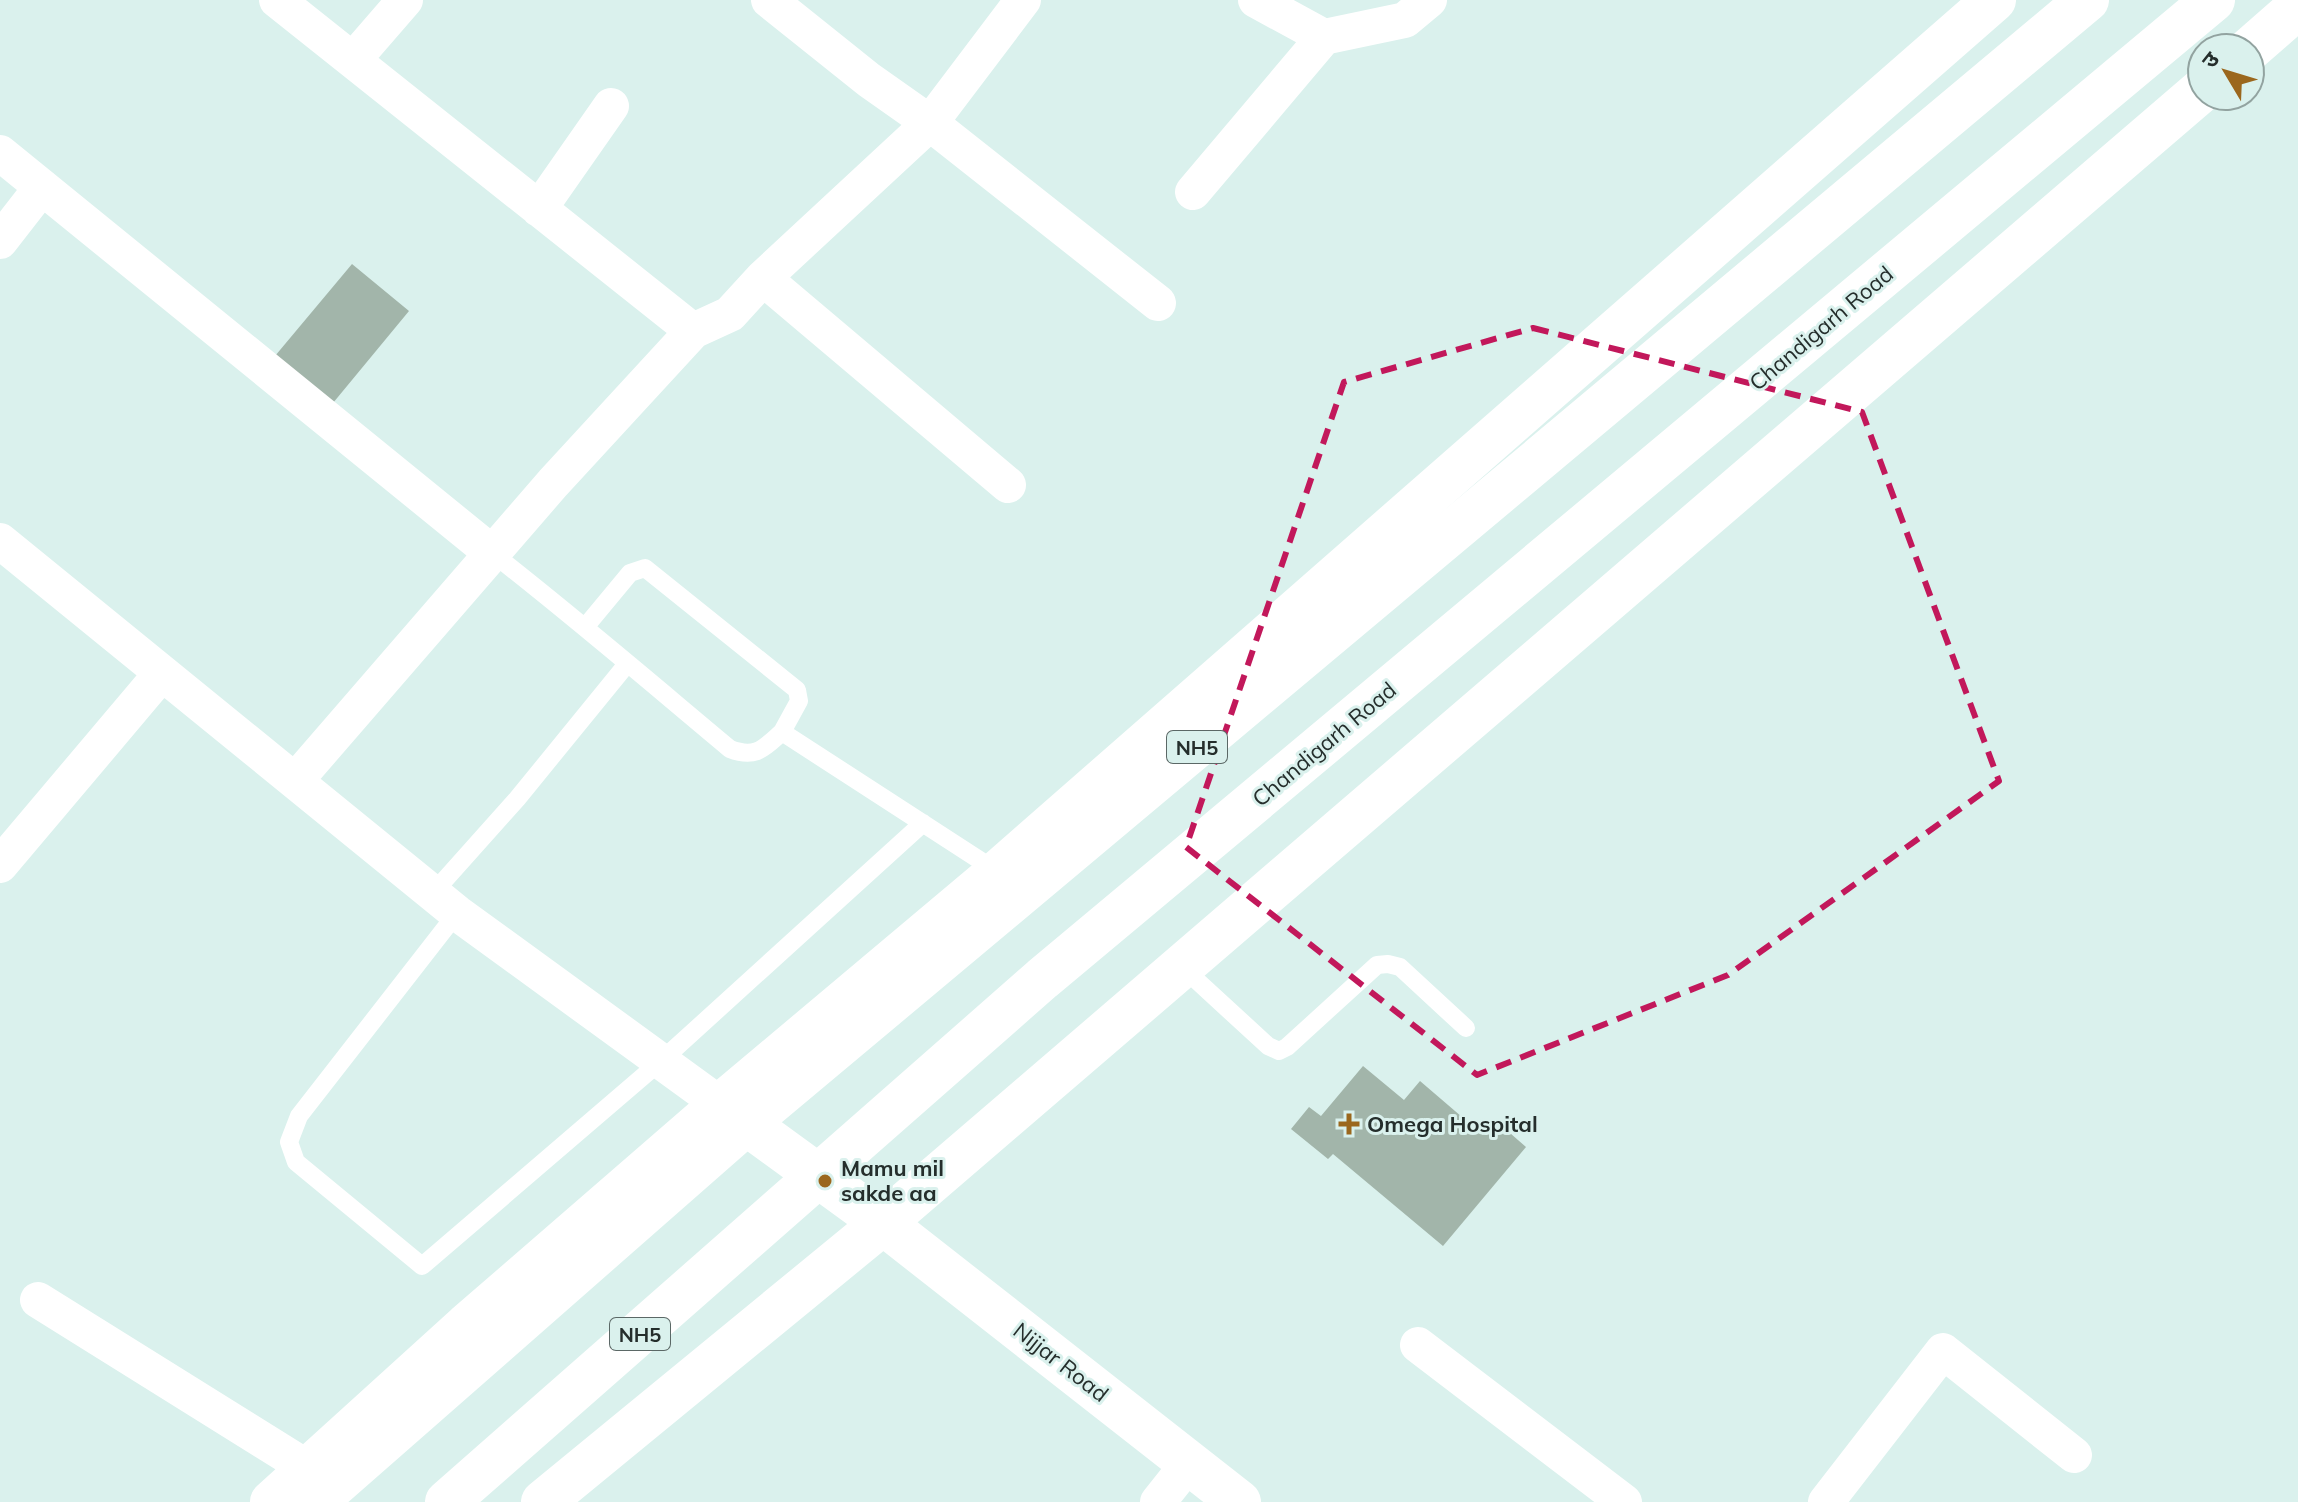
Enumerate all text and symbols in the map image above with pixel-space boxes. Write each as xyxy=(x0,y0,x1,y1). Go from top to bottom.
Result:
north arrow xyxy=(2186,32,2266,112)
text: उ xyxy=(2195,45,2226,73)
street label: Chandigarh Road xyxy=(1743,260,1899,396)
street label: Chandigarh Road xyxy=(1246,676,1402,812)
road number: NH5 xyxy=(1167,731,1227,763)
place label: Omega Hospital xyxy=(1367,1110,1538,1138)
marker: Omega Hospital xyxy=(1338,1113,1360,1135)
place label: Mamu mil sakde aa xyxy=(841,1154,944,1207)
marker: Mamu mil sakde aa xyxy=(816,1172,834,1190)
street label: Nijjar Road xyxy=(1008,1316,1114,1408)
road number: NH5 xyxy=(610,1318,670,1350)

